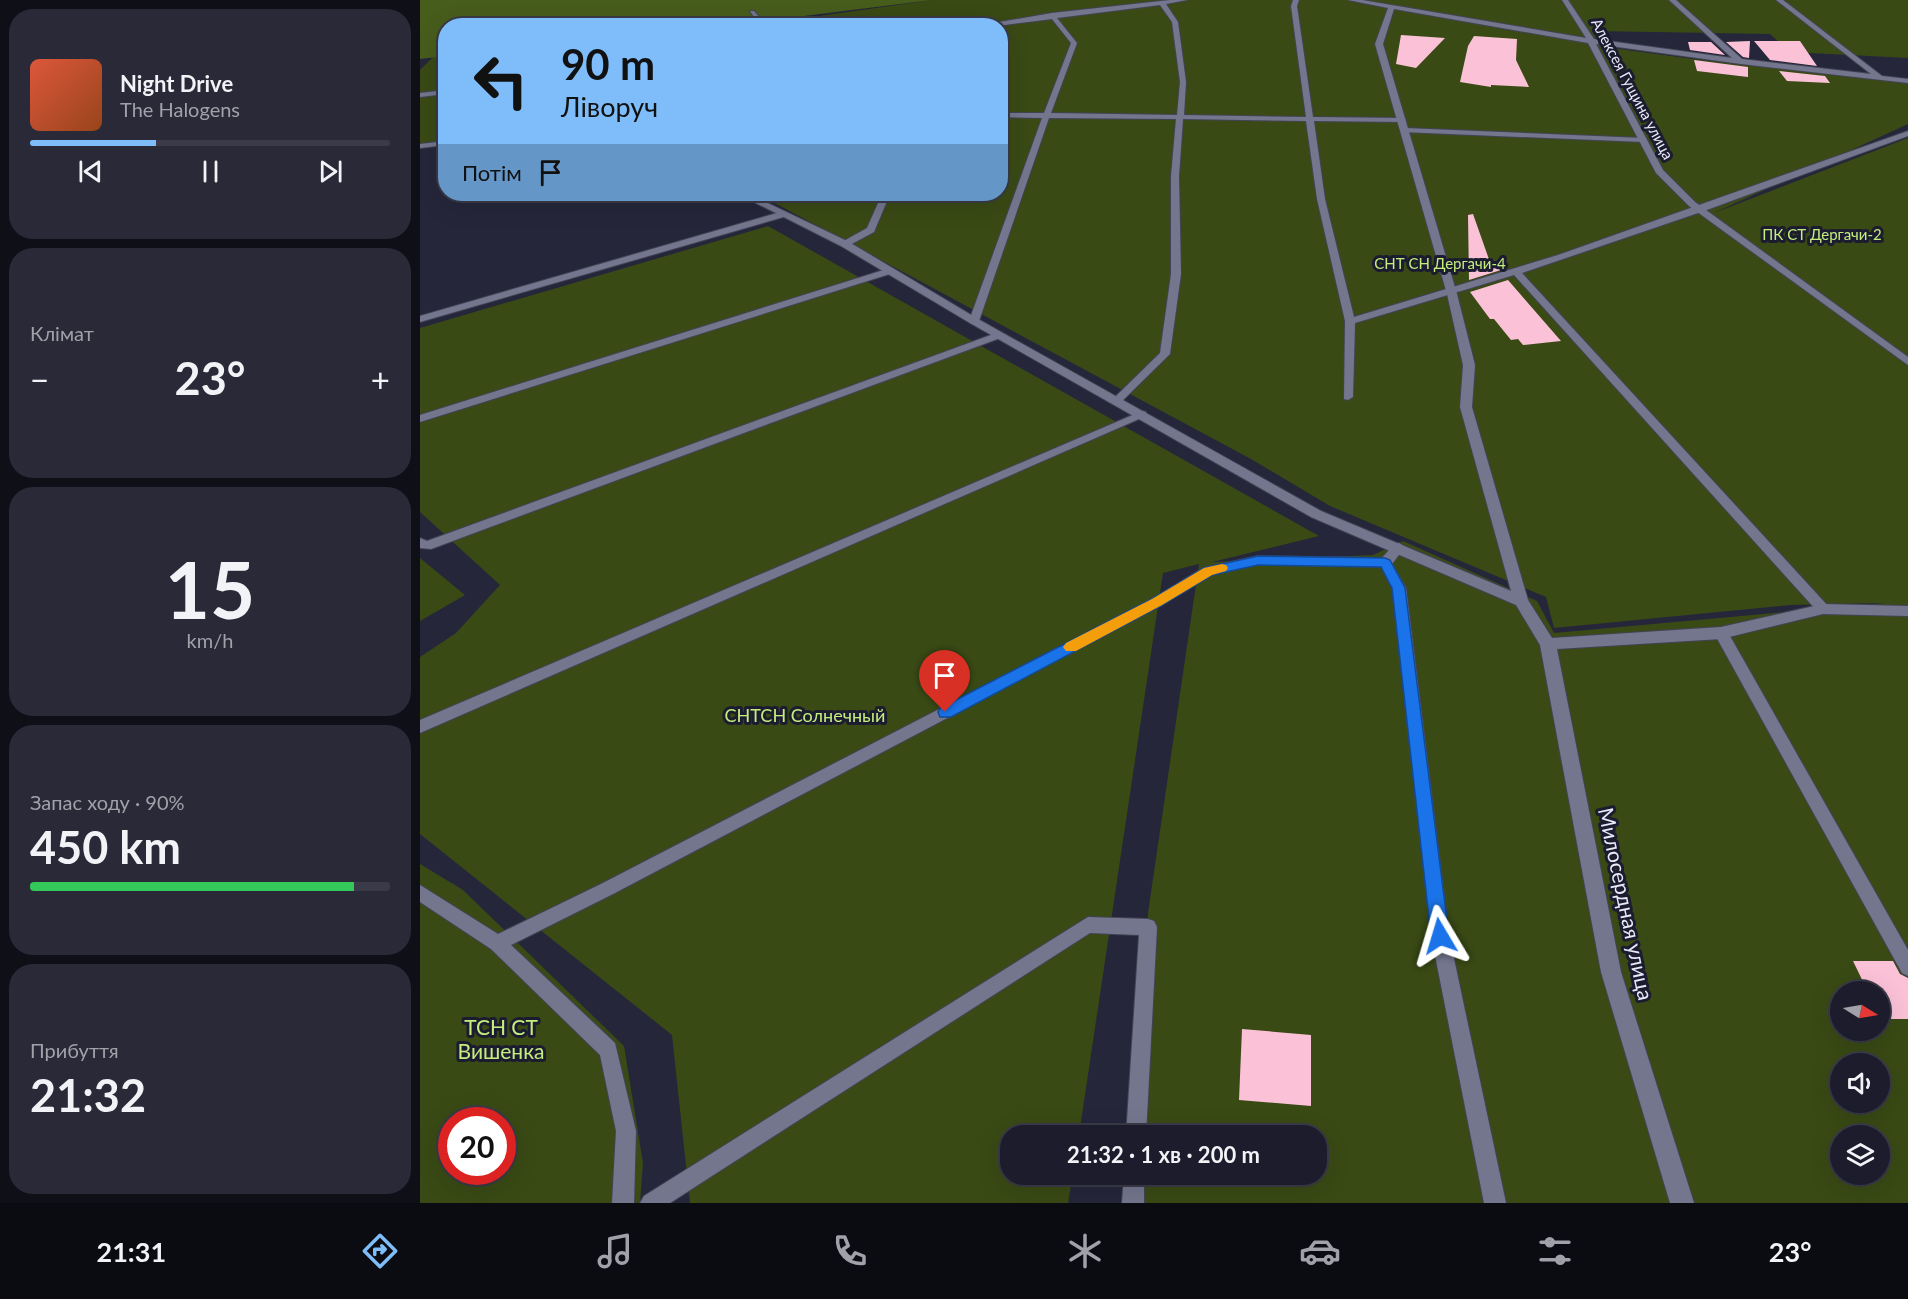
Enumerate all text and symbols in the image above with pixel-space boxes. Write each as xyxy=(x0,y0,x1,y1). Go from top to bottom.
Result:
street label: Алексея Гущина улица xyxy=(1588,15,1678,162)
text: 90 m xyxy=(561,39,655,89)
icon: left xyxy=(462,42,540,120)
text: Night Drive xyxy=(120,70,233,97)
text: Ліворуч xyxy=(561,90,658,123)
text: The Halogens xyxy=(120,97,240,121)
icon: previous xyxy=(74,155,107,188)
icon: pause xyxy=(194,155,227,188)
icon: next xyxy=(314,155,347,188)
icon: arrive xyxy=(534,156,567,189)
text: Потім xyxy=(462,159,522,186)
park label: ПК СТ Дергачи-2 xyxy=(1762,225,1882,243)
park label: СНТ СН Дергачи-4 xyxy=(1374,254,1506,272)
text: Клімат xyxy=(30,321,94,345)
text: 23° xyxy=(175,351,245,405)
text: − xyxy=(30,359,49,399)
text: + xyxy=(371,359,390,399)
text: 15 xyxy=(165,542,255,636)
text: km/h xyxy=(187,628,233,652)
pin xyxy=(919,650,970,712)
icon: arrive xyxy=(928,659,961,692)
park label: СНТСН Солнечный xyxy=(725,704,885,726)
text: Запас ходу · 90% xyxy=(30,790,185,814)
street label: Милосердная улица xyxy=(1594,805,1659,1002)
text: 450 km xyxy=(30,820,181,874)
position arrow xyxy=(1408,904,1472,968)
north arrow xyxy=(1830,981,1890,1041)
map controls xyxy=(1830,981,1890,1185)
park label: ТСН СТ Вишенка xyxy=(458,1014,544,1063)
text: Прибуття xyxy=(30,1038,119,1062)
button: sound xyxy=(1830,1053,1890,1113)
text: 21:32 xyxy=(30,1068,146,1122)
speed limit sign: 20 xyxy=(438,1107,516,1185)
button: layers xyxy=(1830,1125,1890,1185)
text: 21:32 · 1 хв · 200 m xyxy=(1067,1141,1260,1168)
icon: directions xyxy=(359,1230,401,1272)
icon: music xyxy=(594,1230,636,1272)
icon: phone xyxy=(829,1230,871,1272)
icon: climate xyxy=(1064,1230,1106,1272)
icon: car xyxy=(1299,1230,1341,1272)
icon: filters xyxy=(1534,1230,1576,1272)
text: 21:31 xyxy=(96,1235,166,1268)
text: 23° xyxy=(1769,1235,1811,1268)

